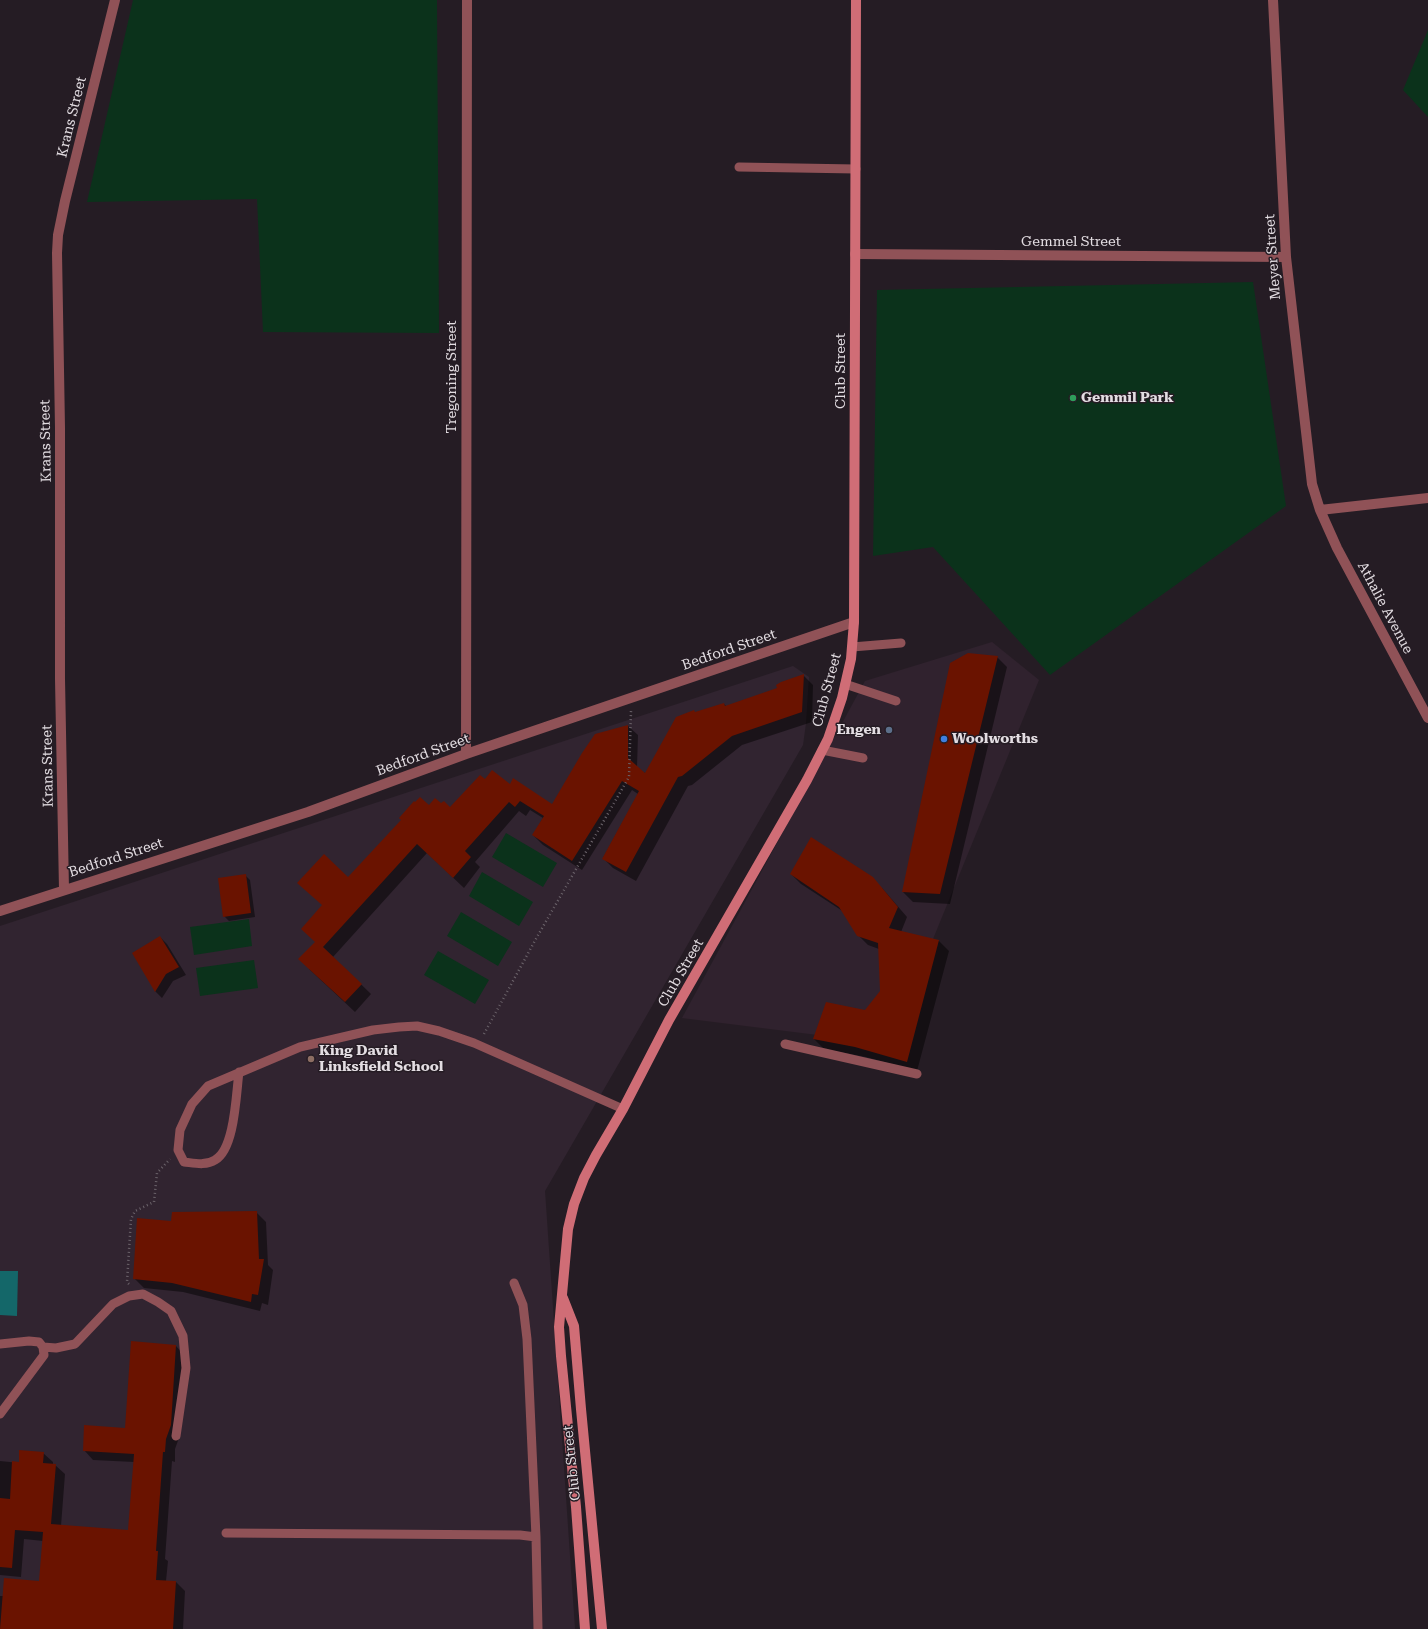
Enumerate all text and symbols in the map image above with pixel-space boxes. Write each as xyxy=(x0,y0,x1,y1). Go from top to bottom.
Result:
street label: Krans Street xyxy=(54,75,90,159)
street label: Meyer Street xyxy=(1262,214,1284,300)
street label: Gemmel Street xyxy=(1021,234,1121,250)
street label: Tregoning Street xyxy=(444,321,460,433)
street label: Club Street xyxy=(833,333,849,409)
place label: Gemmil Park xyxy=(1081,390,1174,406)
marker: Gemmil Park xyxy=(1068,393,1078,403)
street label: Krans Street xyxy=(37,399,55,483)
street label: Athalie Avenue xyxy=(1354,559,1416,657)
street label: Bedford Street xyxy=(680,626,778,674)
street label: Club Street xyxy=(809,651,845,729)
place label: Engen xyxy=(836,722,881,738)
street label: Krans Street xyxy=(39,724,57,808)
marker: Engen xyxy=(884,725,894,735)
street label: Bedford Street xyxy=(374,730,472,780)
place label: Woolworths xyxy=(952,731,1038,747)
marker: Woolworths xyxy=(939,734,949,744)
street label: Bedford Street xyxy=(67,835,165,881)
street label: Club Street xyxy=(655,936,707,1010)
place label: King David Linksfield School xyxy=(319,1043,443,1076)
marker: King David Linksfield School xyxy=(306,1054,316,1064)
street label: Club Street xyxy=(560,1424,584,1502)

